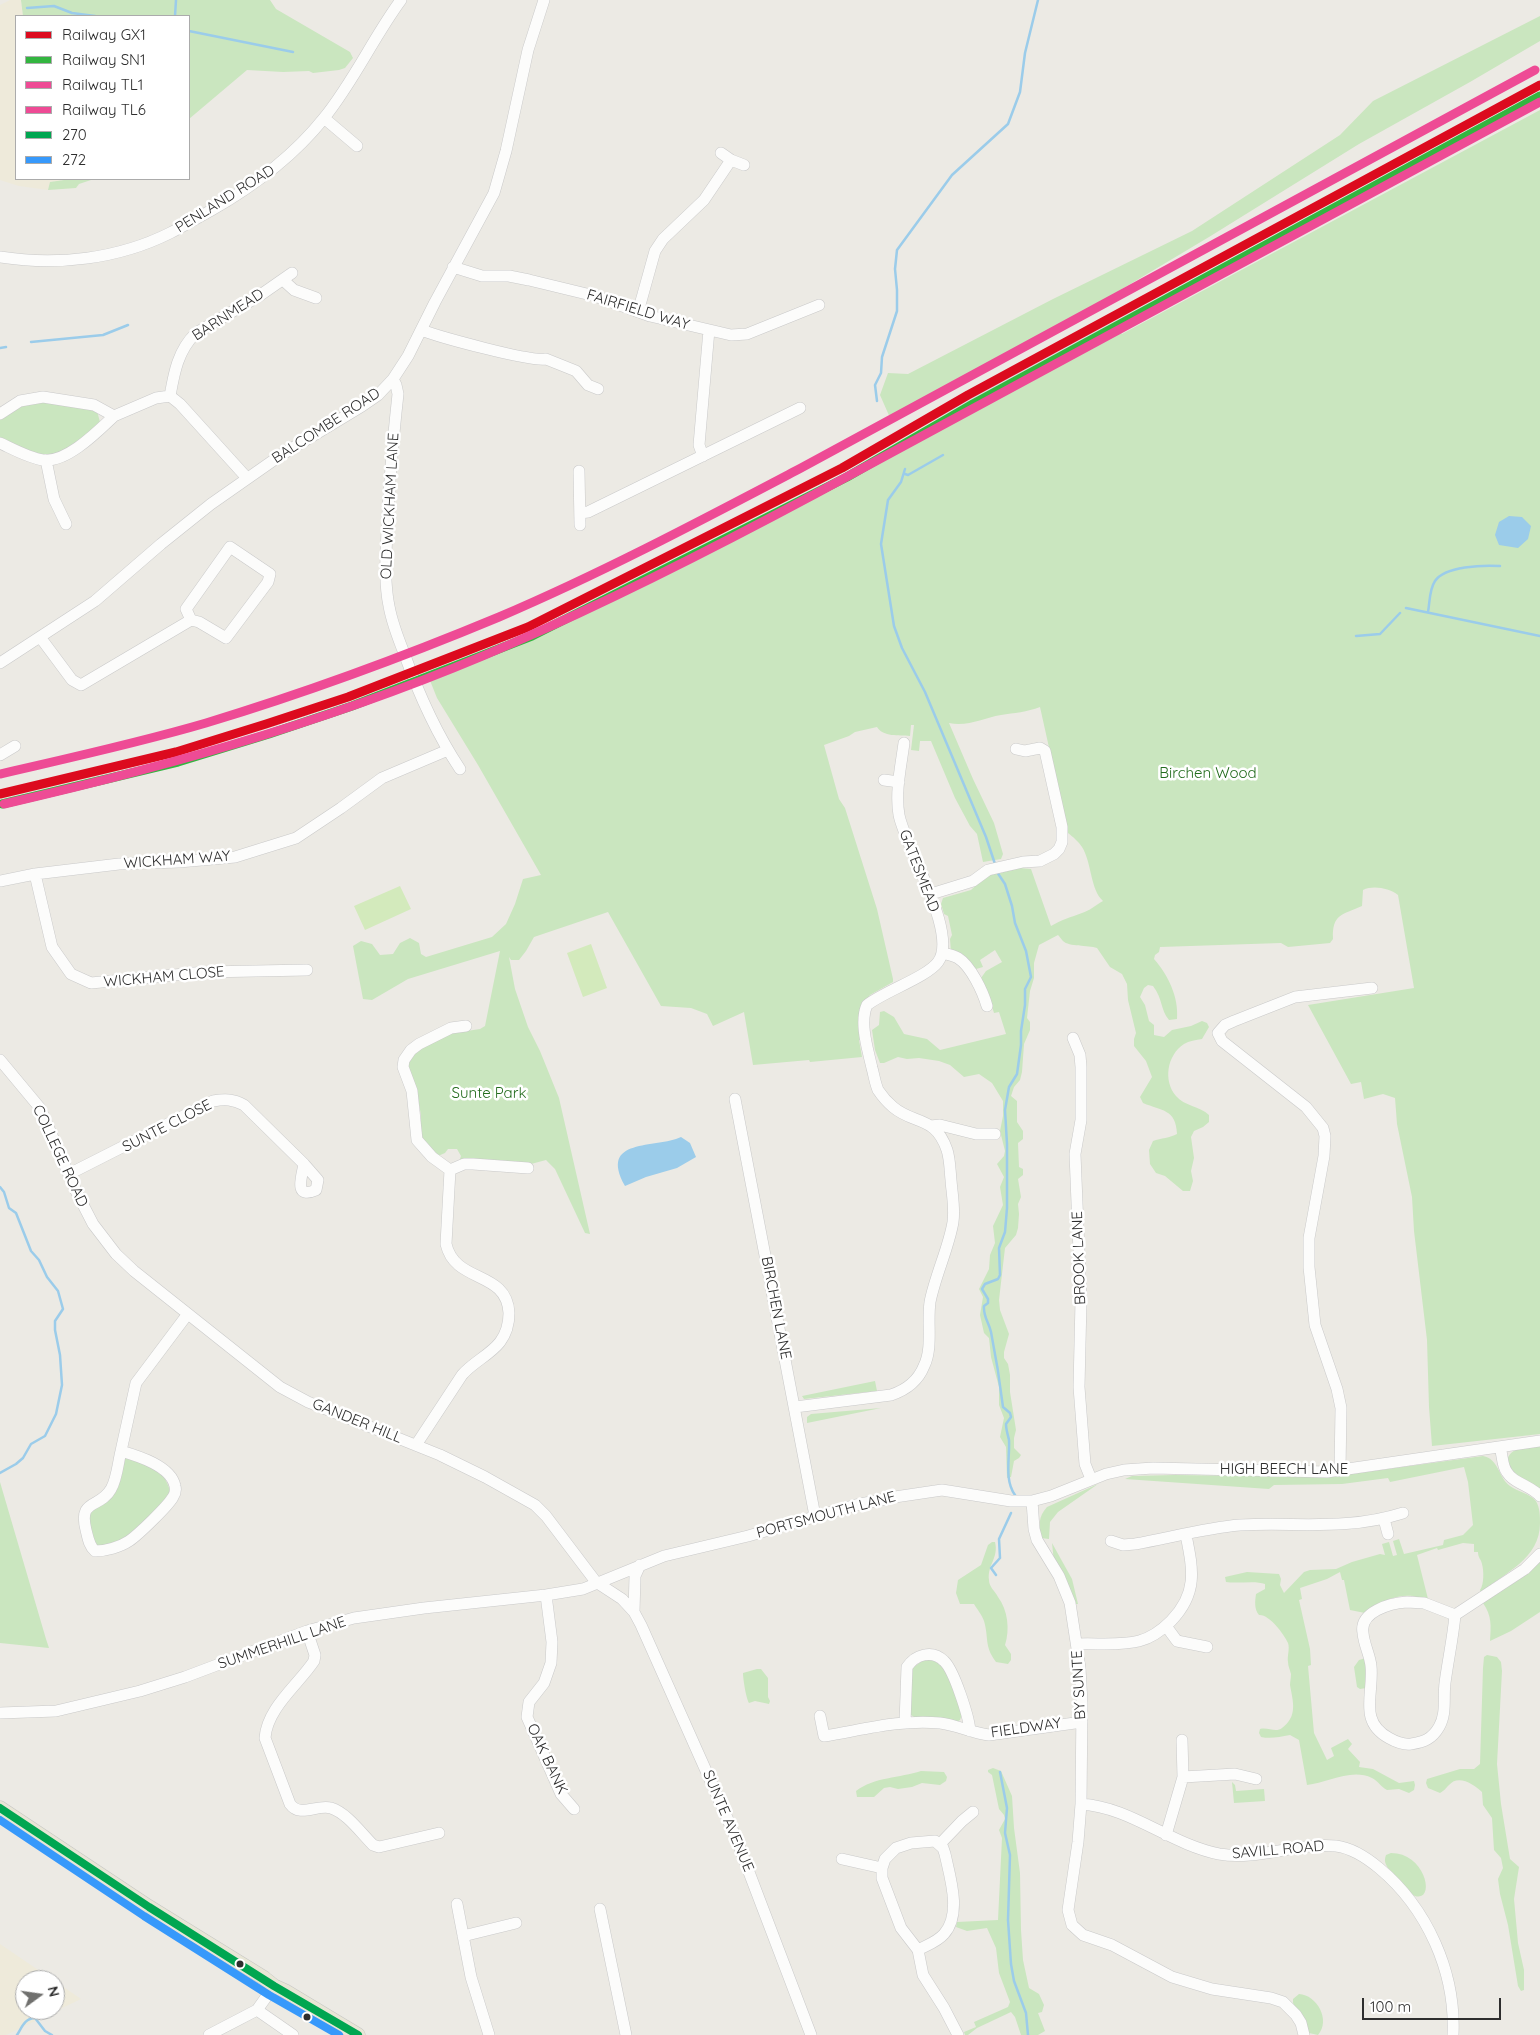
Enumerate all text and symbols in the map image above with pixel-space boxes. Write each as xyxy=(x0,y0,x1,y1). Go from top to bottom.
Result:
legend xyxy=(15,15,190,180)
text: Railway GX1 xyxy=(62,25,146,44)
text: Railway SN1 xyxy=(62,50,146,69)
text: Railway TL1 xyxy=(62,75,143,94)
text: Railway TL6 xyxy=(62,100,146,119)
text: 270 xyxy=(62,125,87,144)
text: 272 xyxy=(62,150,86,169)
street label: PENLAND ROAD xyxy=(172,161,278,237)
street label: BARNMEAD xyxy=(189,285,267,345)
street label: FAIRFIELD WAY xyxy=(584,286,692,334)
street label: BALCOMBE ROAD xyxy=(269,384,383,468)
street label: OLD WICKHAM LANE xyxy=(377,432,403,580)
park label: Birchen Wood xyxy=(1159,764,1257,782)
street label: GATESMEAD xyxy=(895,827,943,915)
street label: WICKHAM WAY xyxy=(123,847,231,873)
street label: WICKHAM CLOSE xyxy=(103,963,225,991)
park label: Sunte Park xyxy=(452,1084,526,1102)
street label: SUNTE CLOSE xyxy=(119,1096,215,1156)
street label: COLLEGE ROAD xyxy=(28,1102,92,1210)
street label: BROOK LANE xyxy=(1068,1211,1090,1305)
street label: BIRCHEN LANE xyxy=(757,1255,795,1361)
street label: GANDER HILL xyxy=(310,1395,404,1447)
street label: HIGH BEECH LANE xyxy=(1220,1460,1348,1478)
street label: PORTSMOUTH LANE xyxy=(754,1488,898,1542)
street label: SUMMERHILL LANE xyxy=(216,1613,348,1673)
street label: BY SUNTE xyxy=(1068,1650,1090,1720)
street label: FIELDWAY xyxy=(990,1714,1062,1742)
street label: OAK BANK xyxy=(523,1721,571,1797)
street label: SUNTE AVENUE xyxy=(698,1767,758,1875)
street label: SAVILL ROAD xyxy=(1231,1837,1325,1863)
unlabelled marker xyxy=(235,1959,245,1969)
north arrow xyxy=(15,1970,65,2020)
text: N xyxy=(44,1984,64,1999)
scale bar xyxy=(1365,1988,1504,2020)
text: 100 m xyxy=(1370,1997,1411,2016)
unlabelled marker xyxy=(302,2012,312,2022)

